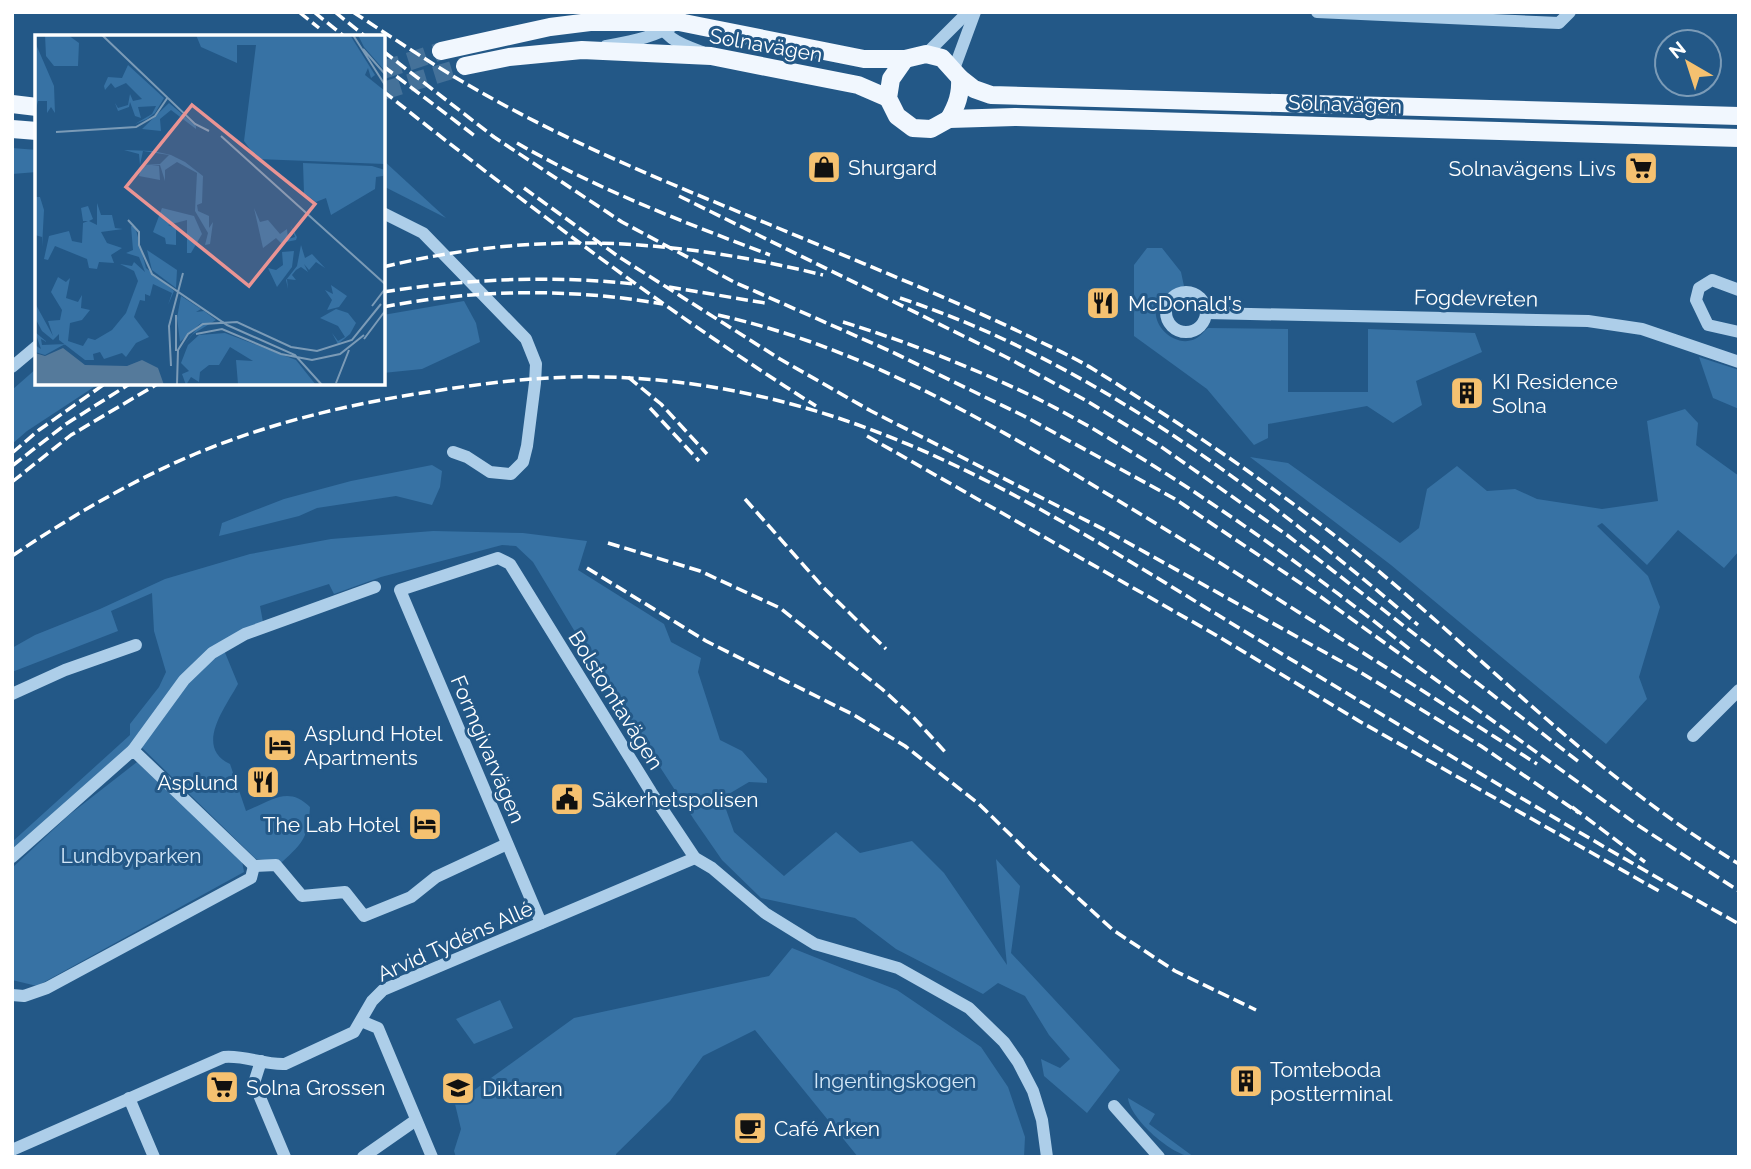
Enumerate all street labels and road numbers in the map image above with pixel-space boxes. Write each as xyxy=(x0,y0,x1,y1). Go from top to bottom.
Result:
street label: Solnavägen xyxy=(708,23,824,67)
street label: Solnavägen xyxy=(1287,90,1403,118)
street label: Fogdevreten xyxy=(1414,284,1538,312)
street label: Bolstomtavägen xyxy=(563,626,669,774)
street label: Formgivarvägen xyxy=(446,671,530,827)
street label: Arvid Tydéns Allé xyxy=(373,895,537,987)

